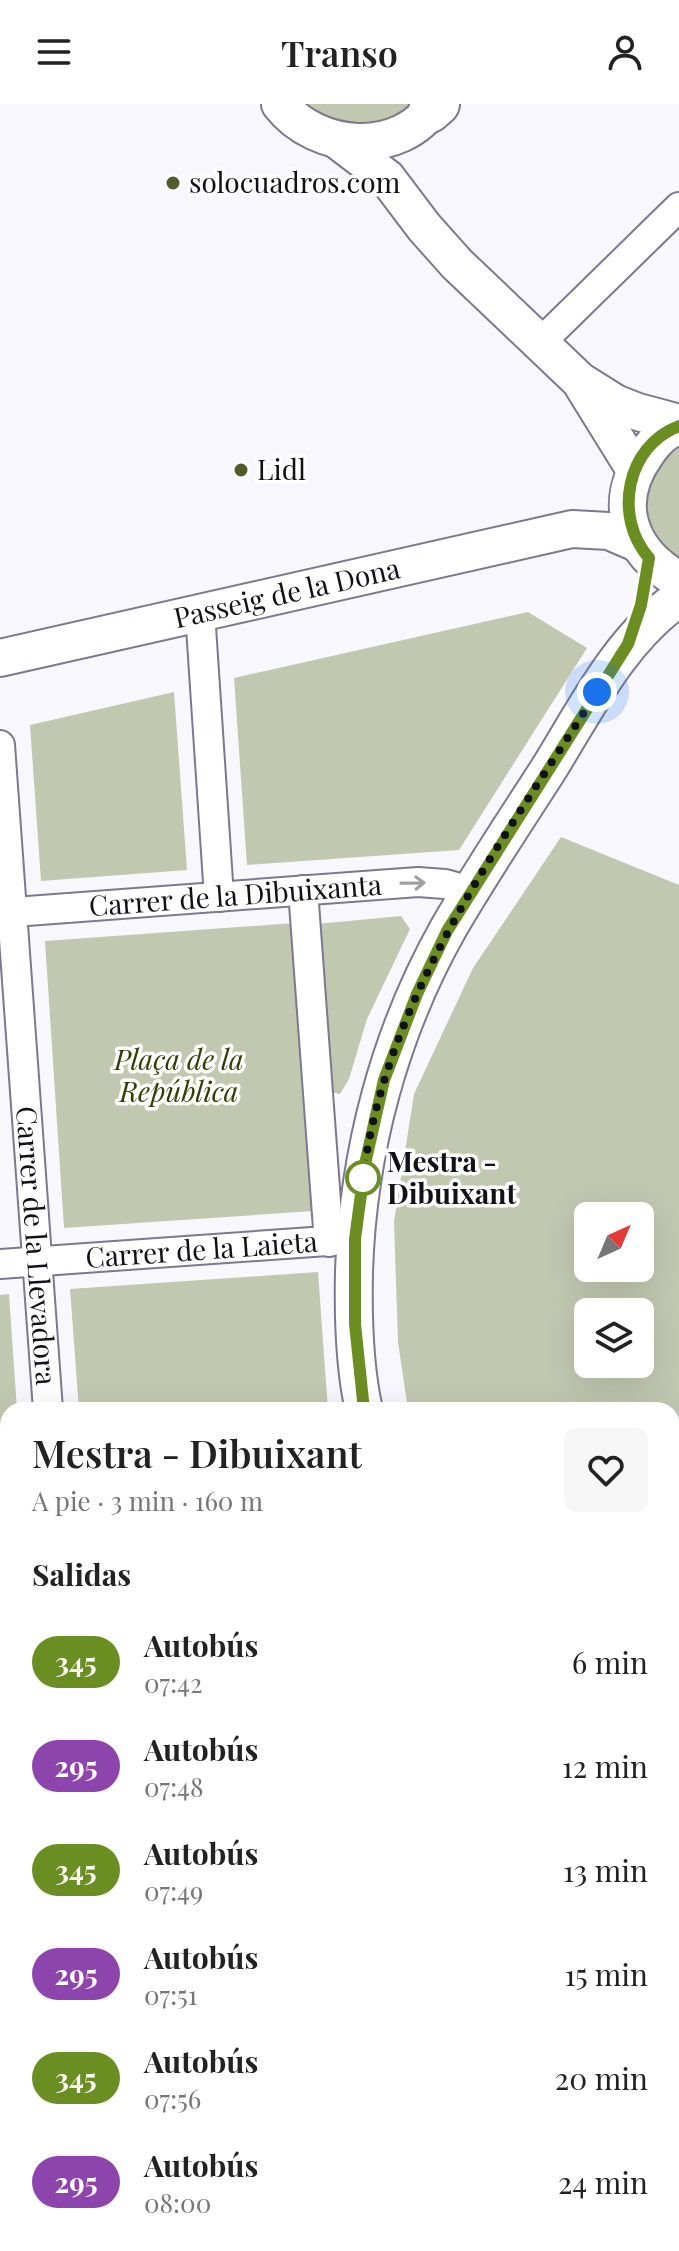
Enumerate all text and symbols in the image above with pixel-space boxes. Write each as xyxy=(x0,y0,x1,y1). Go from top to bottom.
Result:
text: Transo xyxy=(281,28,398,76)
icon: menu xyxy=(32,30,76,74)
icon: person xyxy=(603,30,647,74)
place label: solocuadros.com xyxy=(189,163,401,200)
marker: solocuadros.com xyxy=(164,174,182,192)
place label: Lidl xyxy=(257,450,306,487)
marker: Lidl xyxy=(232,461,250,479)
street label: Passeig de la Dona xyxy=(170,548,403,635)
your location xyxy=(577,672,617,712)
street label: Carrer de la Dibuixanta xyxy=(87,865,383,923)
one-way arrow xyxy=(399,875,426,891)
park label: Plaça de la República xyxy=(113,1040,244,1109)
street label: Carrer de la Llevadora xyxy=(9,1105,66,1386)
place label: Mestra - Dibuixant xyxy=(387,1142,516,1211)
marker: Mestra - Dibuixant xyxy=(346,1161,380,1195)
north arrow xyxy=(574,1202,654,1282)
map controls xyxy=(574,1202,654,1378)
street label: Carrer de la Laieta xyxy=(84,1222,319,1275)
button: layers xyxy=(574,1298,654,1378)
text: Mestra - Dibuixant xyxy=(32,1427,362,1478)
button: heart xyxy=(564,1428,648,1512)
text: A pie · 3 min · 160 m xyxy=(32,1483,263,1518)
text: Salidas xyxy=(32,1554,131,1594)
text: Autobús xyxy=(144,1625,258,1665)
text: 6 min xyxy=(572,1642,648,1682)
text: 345 xyxy=(55,1643,97,1680)
text: 07:42 xyxy=(144,1665,202,1700)
text: Autobús xyxy=(144,1729,258,1769)
text: 12 min xyxy=(562,1746,648,1786)
text: 295 xyxy=(55,1747,97,1784)
text: 07:48 xyxy=(144,1769,203,1804)
text: Autobús xyxy=(144,1833,258,1873)
text: 13 min xyxy=(563,1850,648,1890)
text: 345 xyxy=(55,1851,97,1888)
text: 07:49 xyxy=(144,1873,203,1908)
text: Autobús xyxy=(144,1937,258,1977)
text: 15 min xyxy=(564,1954,648,1994)
text: 295 xyxy=(55,1955,97,1992)
text: 07:51 xyxy=(144,1977,197,2012)
text: Autobús xyxy=(144,2041,258,2081)
text: 20 min xyxy=(555,2058,648,2098)
text: 345 xyxy=(55,2059,97,2096)
text: 07:56 xyxy=(144,2081,201,2116)
text: Autobús xyxy=(144,2145,258,2185)
text: 24 min xyxy=(558,2162,648,2202)
text: 295 xyxy=(55,2163,97,2200)
text: 08:00 xyxy=(144,2185,211,2220)

